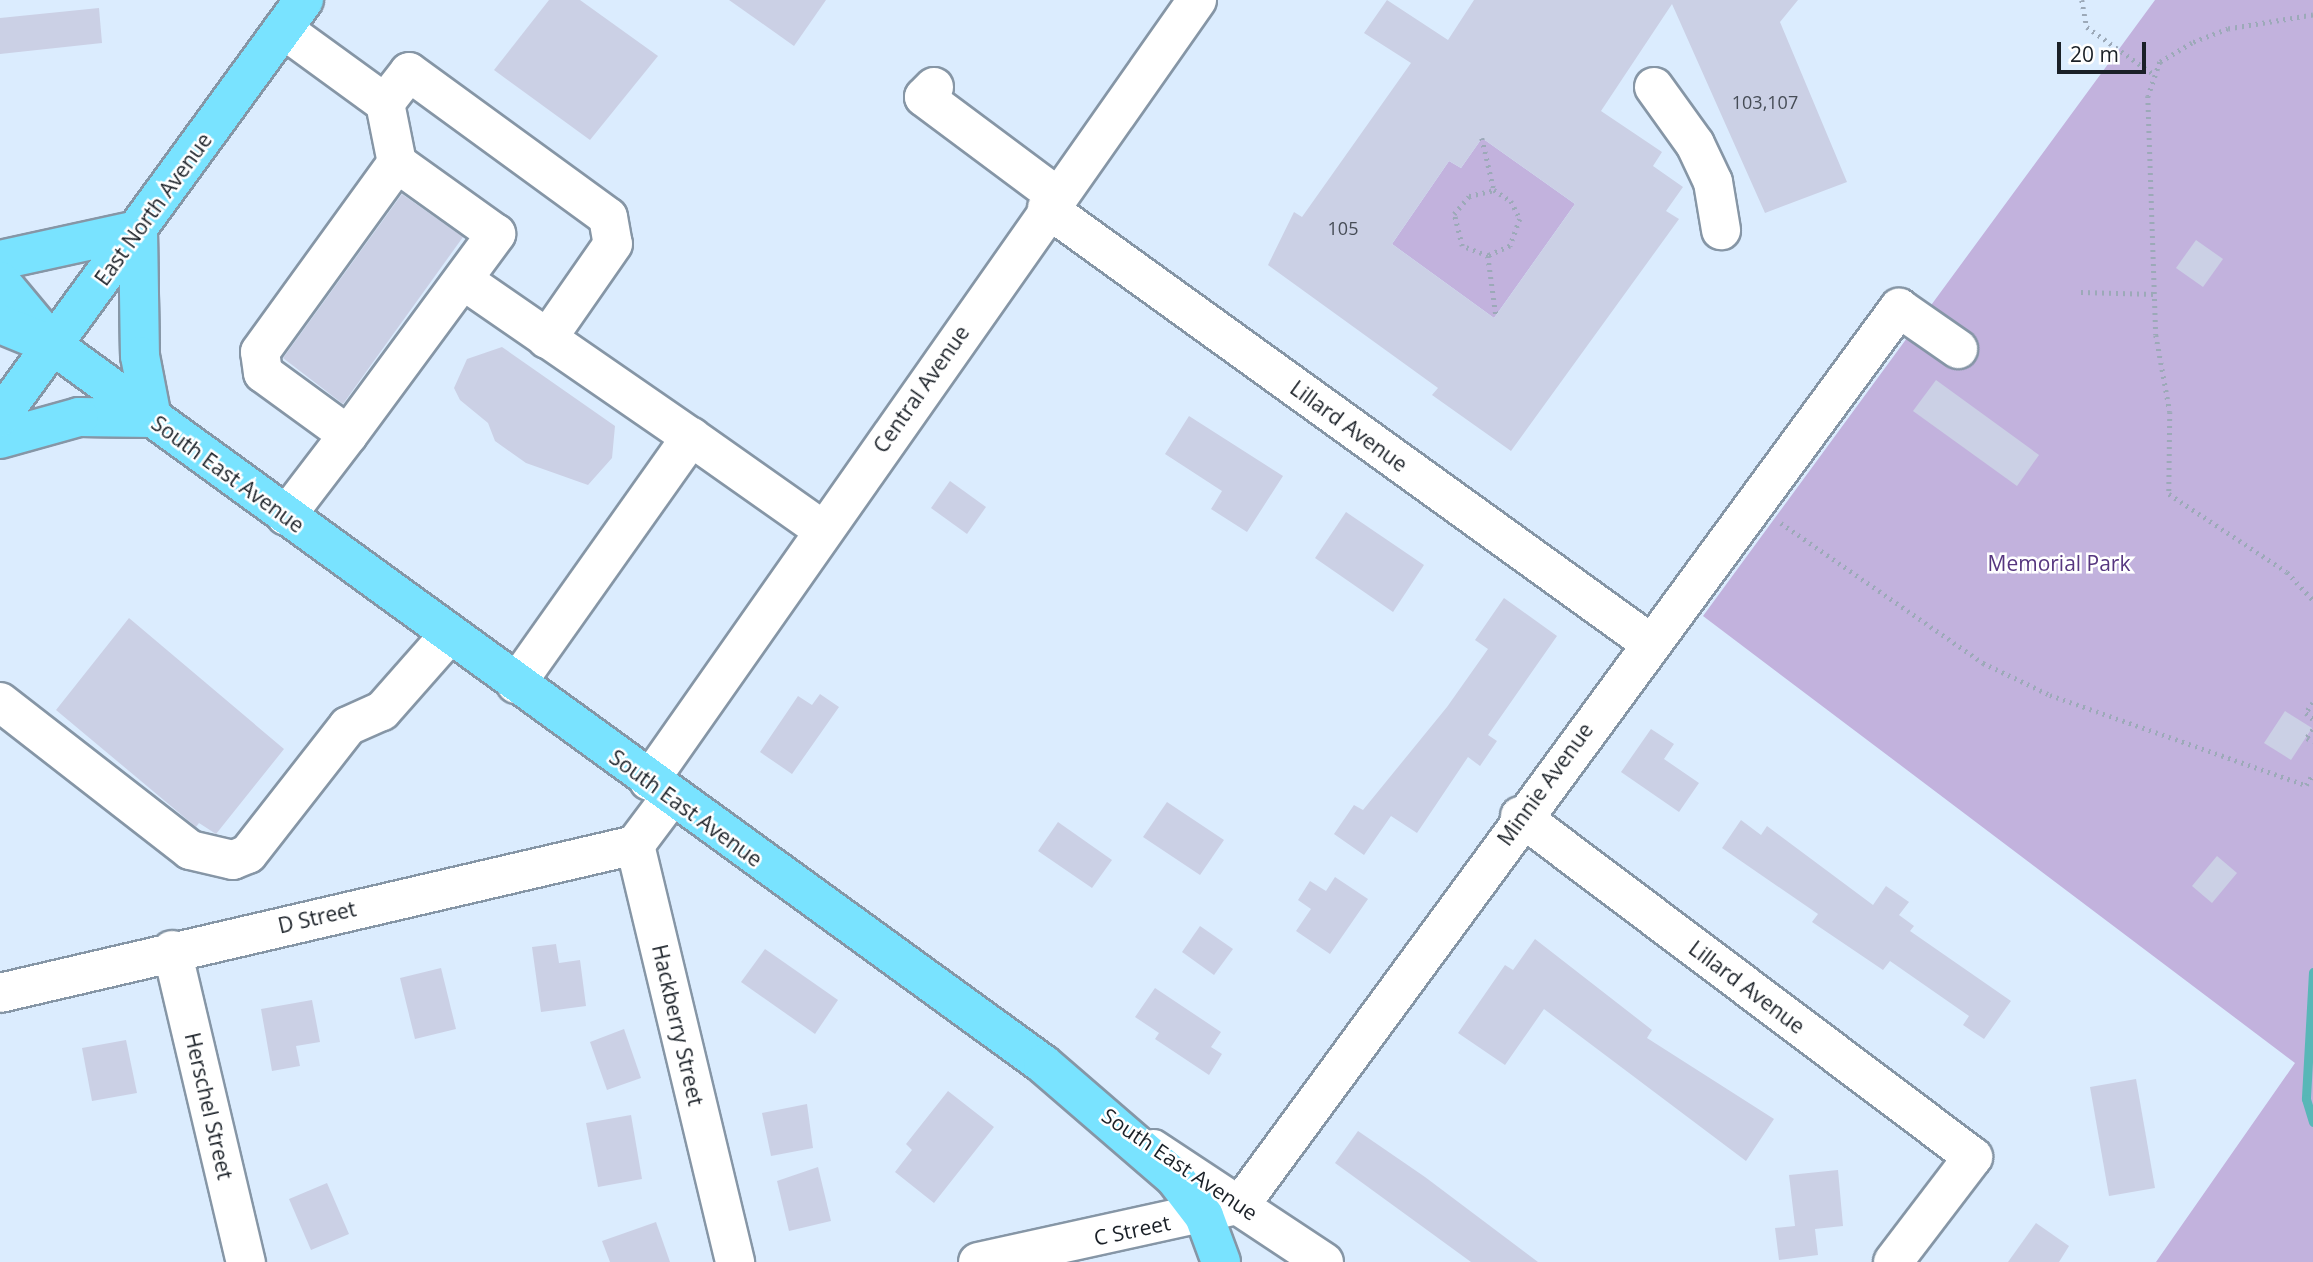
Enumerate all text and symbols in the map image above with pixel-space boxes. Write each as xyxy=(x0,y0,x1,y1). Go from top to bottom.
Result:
scale bar xyxy=(2061,28,2150,72)
text: 20 m xyxy=(2070,40,2119,68)
house number: 103,107 xyxy=(1732,91,1798,113)
street label: East North Avenue xyxy=(89,128,217,290)
house number: 105 xyxy=(1328,217,1358,239)
street label: Central Avenue xyxy=(868,321,974,457)
street label: Lillard Avenue xyxy=(1286,375,1412,477)
street label: South East Avenue xyxy=(147,410,309,538)
park label: Memorial Park xyxy=(1988,550,2130,576)
street label: Minnie Avenue xyxy=(1492,718,1598,850)
street label: South East Avenue xyxy=(605,744,767,872)
street label: D Street xyxy=(276,896,358,938)
street label: Lillard Avenue xyxy=(1684,935,1810,1039)
street label: Hackberry Street xyxy=(647,942,709,1108)
street label: Herschel Street xyxy=(180,1030,238,1182)
street label: South East Avenue xyxy=(1097,1103,1263,1225)
street label: C Street xyxy=(1092,1210,1172,1250)

